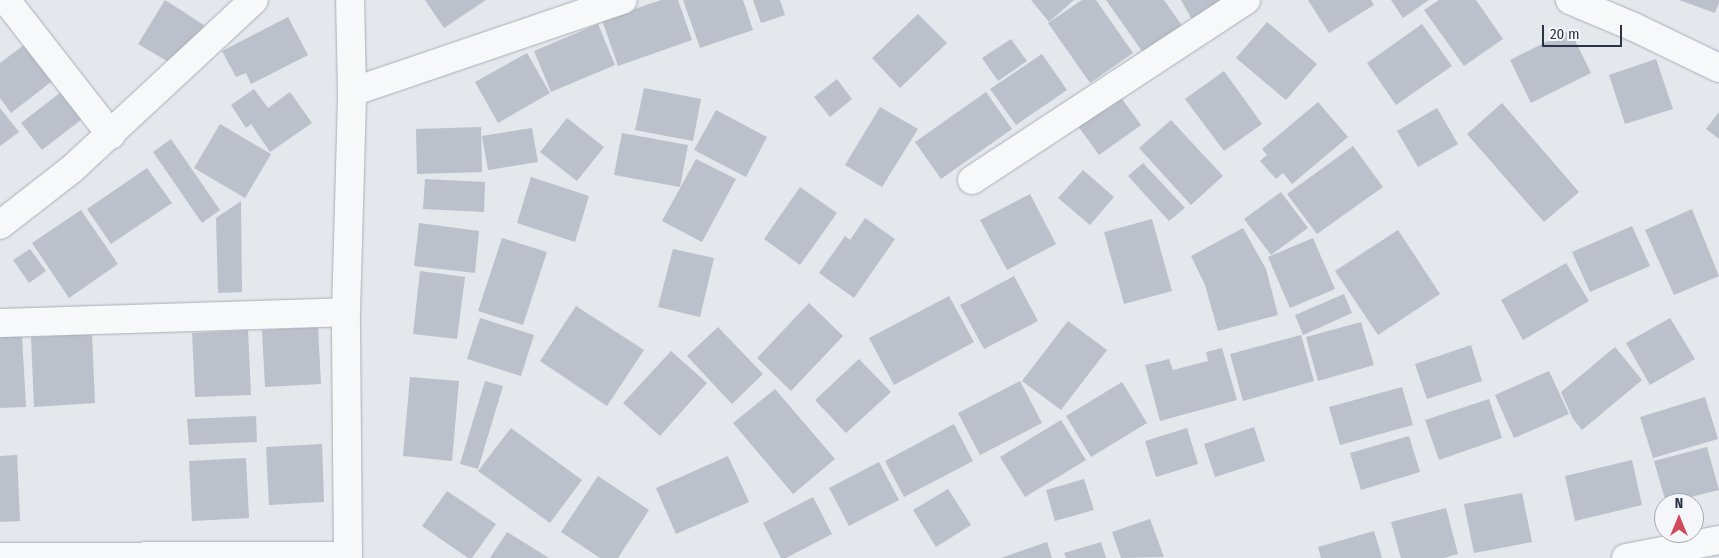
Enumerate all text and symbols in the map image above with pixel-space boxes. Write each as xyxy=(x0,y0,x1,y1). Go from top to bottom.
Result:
scale bar xyxy=(1544,15,1624,47)
text: 20 m xyxy=(1550,25,1580,43)
north arrow xyxy=(1654,493,1704,543)
text: N xyxy=(1675,495,1683,512)

